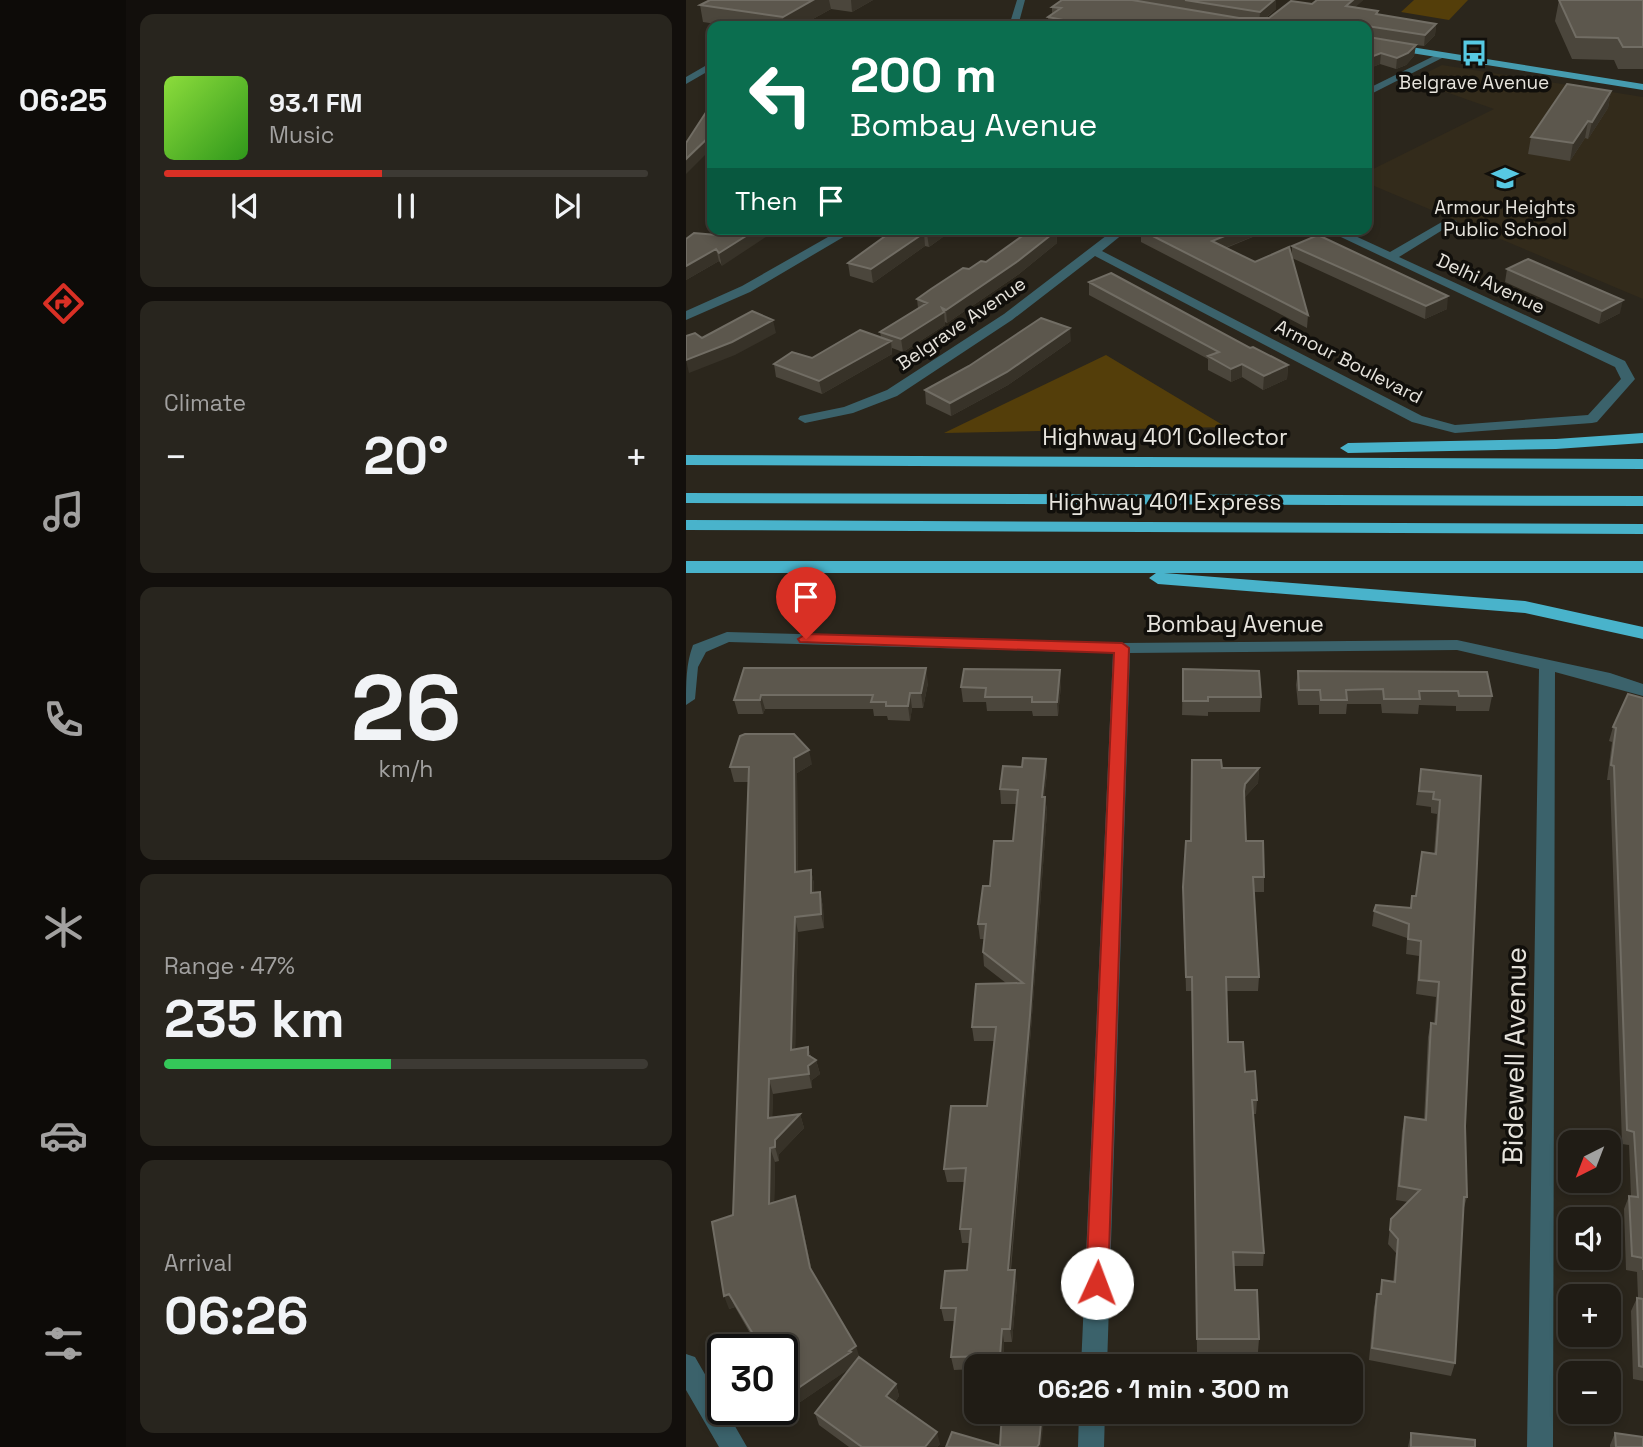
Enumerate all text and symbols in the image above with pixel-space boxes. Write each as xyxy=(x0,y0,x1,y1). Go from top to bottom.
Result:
bus stop icon: Belgrave Avenue xyxy=(1459,38,1489,68)
text: 200 m xyxy=(850,44,997,106)
icon: left xyxy=(735,49,826,140)
place label: Belgrave Avenue xyxy=(1399,70,1549,95)
text: 06:25 xyxy=(19,80,107,120)
text: 93.1 FM xyxy=(269,86,362,120)
text: Bombay Avenue xyxy=(850,105,1097,145)
text: Music xyxy=(269,120,334,150)
school or university icon: Armour Heights Public School xyxy=(1490,163,1520,193)
icon: arrive xyxy=(812,182,850,220)
text: Then xyxy=(735,184,798,218)
icon: previous xyxy=(226,187,264,225)
icon: pause xyxy=(387,187,425,225)
icon: next xyxy=(548,187,586,225)
place label: Armour Heights Public School xyxy=(1434,195,1576,242)
street label: Delhi Avenue xyxy=(1433,247,1549,319)
street label: Belgrave Avenue xyxy=(892,271,1031,376)
icon: directions xyxy=(39,279,88,328)
street label: Armour Boulevard xyxy=(1271,313,1427,409)
text: Climate xyxy=(164,388,246,418)
street label: Highway 401 Collector xyxy=(1042,422,1288,452)
text: 20° xyxy=(363,423,449,489)
text: − xyxy=(164,433,188,481)
text: + xyxy=(624,433,648,481)
icon: music xyxy=(39,487,88,536)
street label: Highway 401 Express xyxy=(1049,487,1281,517)
pin xyxy=(776,567,836,639)
icon: arrive xyxy=(787,578,825,616)
street label: Bombay Avenue xyxy=(1146,609,1324,639)
text: 26 xyxy=(351,650,461,767)
icon: phone xyxy=(39,695,88,744)
text: km/h xyxy=(379,754,433,784)
icon: climate xyxy=(39,903,88,952)
street label: Bidewell Avenue xyxy=(1494,947,1534,1165)
text: Range · 47% xyxy=(164,951,295,981)
text: 235 km xyxy=(164,986,345,1052)
icon: car xyxy=(39,1111,88,1160)
north arrow xyxy=(1558,1130,1620,1194)
map controls xyxy=(1558,1130,1621,1424)
button: sound xyxy=(1558,1207,1621,1270)
position arrow xyxy=(1060,1246,1134,1320)
text: Arrival xyxy=(164,1248,232,1278)
text: 06:26 xyxy=(164,1283,308,1349)
button: + xyxy=(1558,1284,1621,1347)
icon: filters xyxy=(39,1319,88,1368)
speed limit sign: 30 xyxy=(707,1334,798,1425)
button: − xyxy=(1558,1361,1621,1424)
text: 06:26 · 1 min · 300 m xyxy=(1038,1372,1289,1406)

